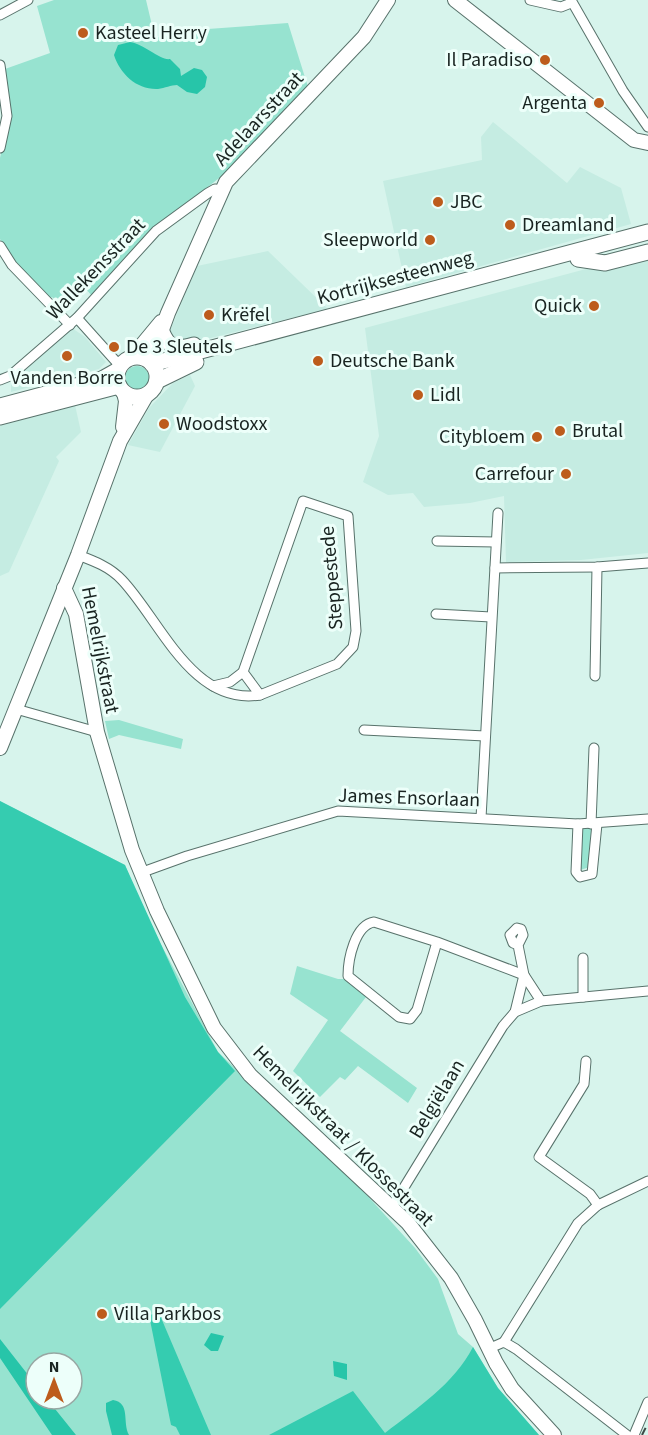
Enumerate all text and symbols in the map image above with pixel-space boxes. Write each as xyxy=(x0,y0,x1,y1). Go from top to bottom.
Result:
place label: Kasteel Herry xyxy=(95,19,207,47)
marker: Kasteel Herry xyxy=(76,26,90,40)
place label: Il Paradiso xyxy=(446,46,533,74)
marker: Il Paradiso xyxy=(538,53,552,67)
street label: Adelaarsstraat xyxy=(208,65,310,173)
place label: Argenta xyxy=(522,89,587,117)
marker: Argenta xyxy=(592,96,606,110)
place label: JBC xyxy=(450,188,483,216)
marker: JBC xyxy=(431,195,445,209)
place label: Dreamland xyxy=(522,211,615,239)
street label: Wallekensstraat xyxy=(40,212,152,326)
marker: Dreamland xyxy=(503,218,517,232)
place label: Sleepworld xyxy=(323,226,418,254)
marker: Sleepworld xyxy=(423,233,437,247)
street label: Kortrijksesteenweg xyxy=(314,244,476,312)
place label: Quick xyxy=(534,292,582,320)
marker: Quick xyxy=(587,299,601,313)
place label: Krëfel xyxy=(221,301,270,329)
marker: Krëfel xyxy=(202,308,216,322)
place label: De 3 Sleutels xyxy=(126,333,233,361)
marker: De 3 Sleutels xyxy=(107,340,121,354)
place label: Deutsche Bank xyxy=(330,347,455,375)
marker: Vanden Borre xyxy=(60,349,74,363)
marker: Deutsche Bank xyxy=(311,354,325,368)
place label: Vanden Borre xyxy=(10,364,124,392)
place label: Lidl xyxy=(430,381,461,409)
marker: Lidl xyxy=(411,388,425,402)
place label: Woodstoxx xyxy=(176,410,267,438)
marker: Woodstoxx xyxy=(157,417,171,431)
place label: Brutal xyxy=(572,417,623,445)
place label: Citybloem xyxy=(439,423,525,451)
marker: Brutal xyxy=(553,424,567,438)
marker: Citybloem xyxy=(530,430,544,444)
place label: Carrefour xyxy=(475,460,554,488)
marker: Carrefour xyxy=(559,467,573,481)
street label: Steppestede xyxy=(314,525,350,631)
street label: Hemelrijkstraat xyxy=(74,584,126,716)
street label: James Ensorlaan xyxy=(337,782,481,814)
street label: Hemelrijkstraat / Klossestraat xyxy=(246,1039,440,1233)
street label: Belgiëlaan xyxy=(402,1054,472,1144)
place label: Villa Parkbos xyxy=(114,1300,221,1328)
marker: Villa Parkbos xyxy=(95,1307,109,1321)
north arrow xyxy=(24,1351,84,1411)
text: N xyxy=(49,1356,59,1378)

